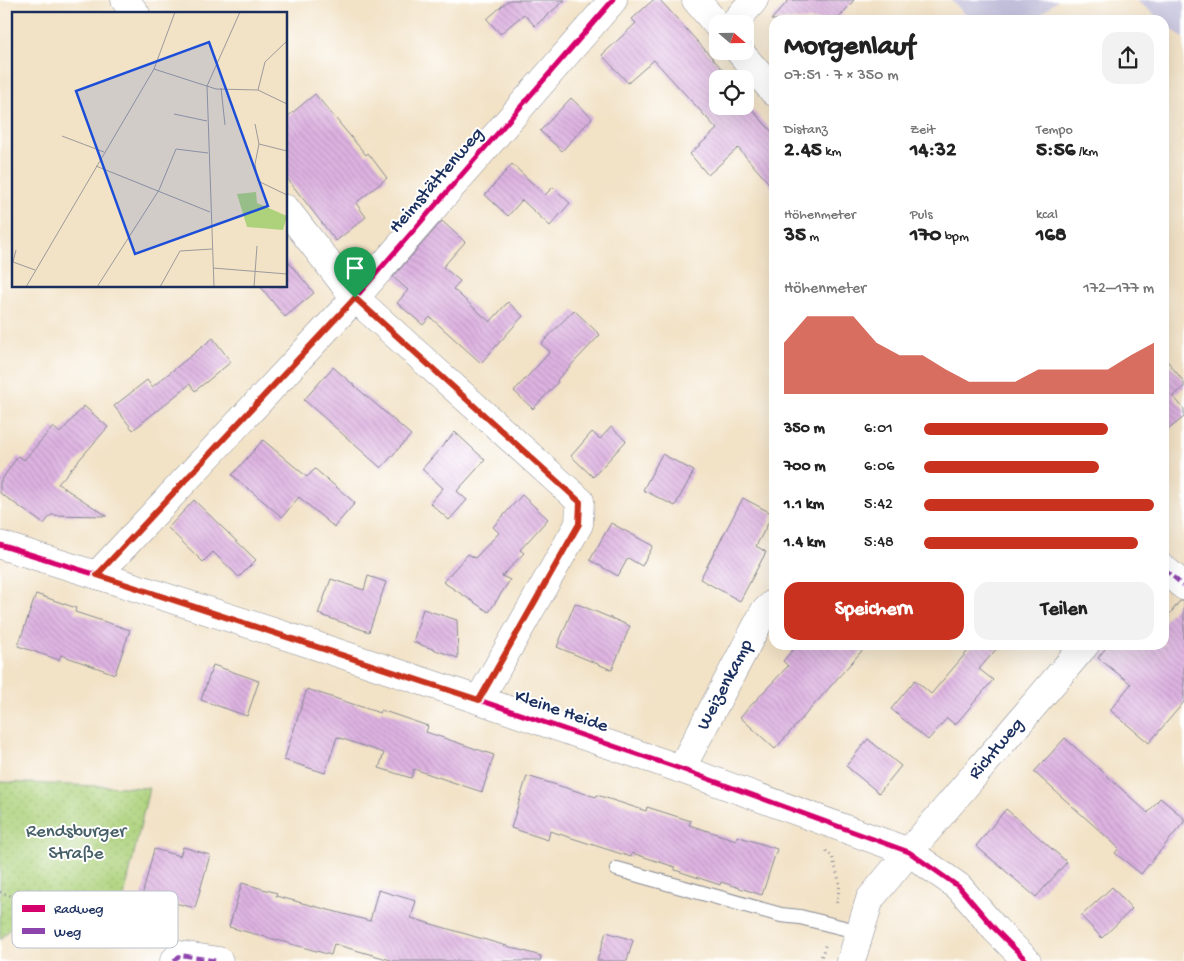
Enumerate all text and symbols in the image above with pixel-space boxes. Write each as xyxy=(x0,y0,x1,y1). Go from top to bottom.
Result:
inset map xyxy=(12,12,288,288)
north arrow xyxy=(709,15,754,60)
map controls xyxy=(709,15,754,115)
text: Morgenlauf xyxy=(784,31,915,64)
button: share xyxy=(1102,32,1154,84)
text: 07:51 · 7 × 350 m xyxy=(784,67,898,86)
button: locate xyxy=(709,70,754,115)
text: Distanz xyxy=(784,122,828,139)
text: Zeit xyxy=(910,122,935,139)
text: Tempo xyxy=(1036,122,1073,139)
street label: Heimstättenweg xyxy=(385,123,490,239)
text: 2.45 xyxy=(784,139,822,164)
text: 14:32 xyxy=(910,139,956,164)
text: 5:56 xyxy=(1036,139,1075,164)
text: km xyxy=(822,144,841,161)
text: /km xyxy=(1075,144,1098,161)
text: Höhenmeter xyxy=(784,207,856,224)
text: Puls xyxy=(910,207,933,224)
text: kcal xyxy=(1036,207,1058,224)
text: 35 xyxy=(784,224,806,249)
text: 170 xyxy=(910,224,941,249)
text: 168 xyxy=(1036,224,1067,249)
text: m xyxy=(806,229,819,246)
text: bpm xyxy=(941,229,969,246)
pin xyxy=(334,247,376,298)
icon: arrive xyxy=(341,254,369,282)
text: Höhenmeter xyxy=(784,280,866,299)
text: 172–177 m xyxy=(1083,280,1154,299)
text: 350 m xyxy=(784,420,825,439)
text: 6:01 xyxy=(864,420,893,439)
text: 700 m xyxy=(784,458,826,477)
text: 6:06 xyxy=(864,458,894,477)
text: 1.1 km xyxy=(784,496,824,515)
text: 5:42 xyxy=(864,496,893,515)
text: 1.4 km xyxy=(784,534,825,553)
text: 5:48 xyxy=(864,534,894,553)
button: Speichern xyxy=(784,582,964,640)
button: Teilen xyxy=(974,582,1154,640)
street label: Weizenkamp xyxy=(692,635,759,734)
street label: Kleine Heide xyxy=(511,685,611,739)
street label: Richtweg xyxy=(964,713,1029,785)
park label: Rendsburger Straße xyxy=(26,821,128,866)
legend xyxy=(12,891,178,948)
text: Radweg xyxy=(54,902,103,919)
text: Weg xyxy=(54,925,81,942)

